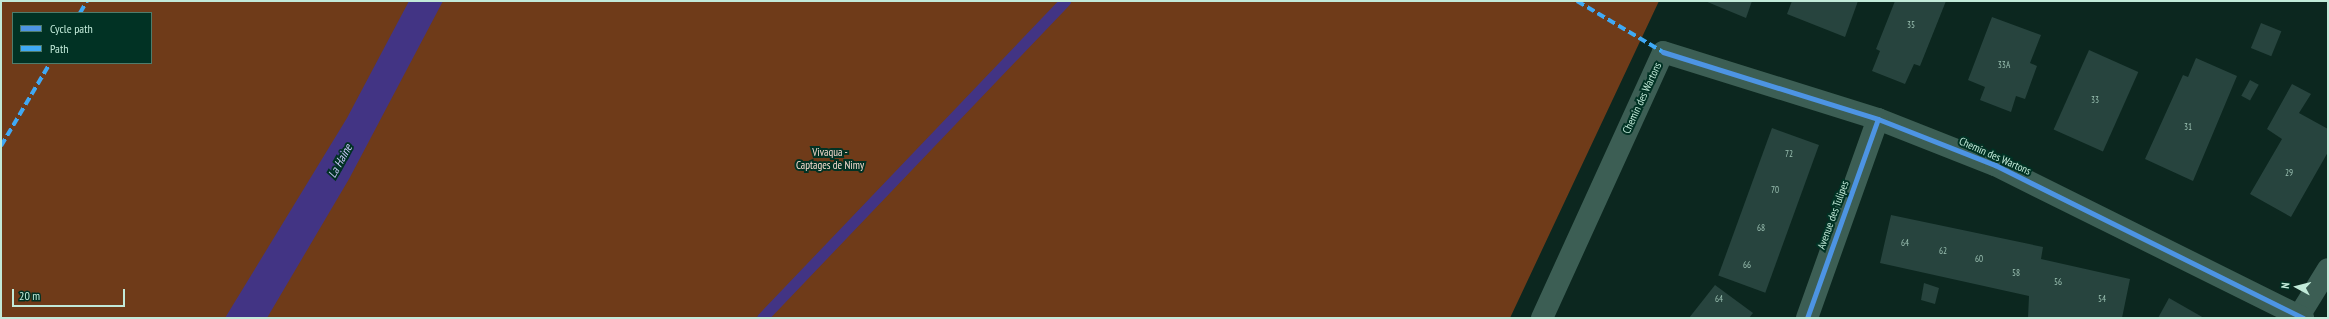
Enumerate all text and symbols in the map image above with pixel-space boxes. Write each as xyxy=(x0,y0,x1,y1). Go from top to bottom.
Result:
legend xyxy=(12,12,152,64)
house number: 35 xyxy=(1907,20,1915,30)
text: Cycle path xyxy=(50,21,93,36)
text: Path xyxy=(50,41,68,56)
street label: Chemin des Wartons xyxy=(1620,60,1664,136)
house number: 33A xyxy=(1998,60,2010,70)
house number: 33 xyxy=(2091,95,2099,105)
house number: 31 xyxy=(2184,122,2192,132)
street label: Chemin des Wartons xyxy=(1957,134,2033,178)
water label: La Haine xyxy=(325,142,355,180)
park label: Vivaqua - Captages de Nimy xyxy=(796,146,864,172)
house number: 72 xyxy=(1785,149,1793,159)
house number: 29 xyxy=(2285,168,2293,178)
street label: Avenue des Tulipes xyxy=(1814,179,1852,251)
house number: 70 xyxy=(1771,185,1779,195)
house number: 68 xyxy=(1757,223,1765,233)
house number: 64 xyxy=(1901,238,1909,248)
house number: 62 xyxy=(1939,246,1947,256)
house number: 60 xyxy=(1975,254,1983,264)
house number: 66 xyxy=(1743,260,1751,270)
north arrow xyxy=(2277,267,2317,307)
house number: 58 xyxy=(2012,268,2020,278)
house number: 56 xyxy=(2054,277,2062,287)
scale bar xyxy=(14,281,127,307)
text: N xyxy=(2278,282,2292,289)
text: 20 m xyxy=(19,288,40,303)
house number: 64 xyxy=(1715,294,1723,304)
house number: 54 xyxy=(2098,294,2106,304)

